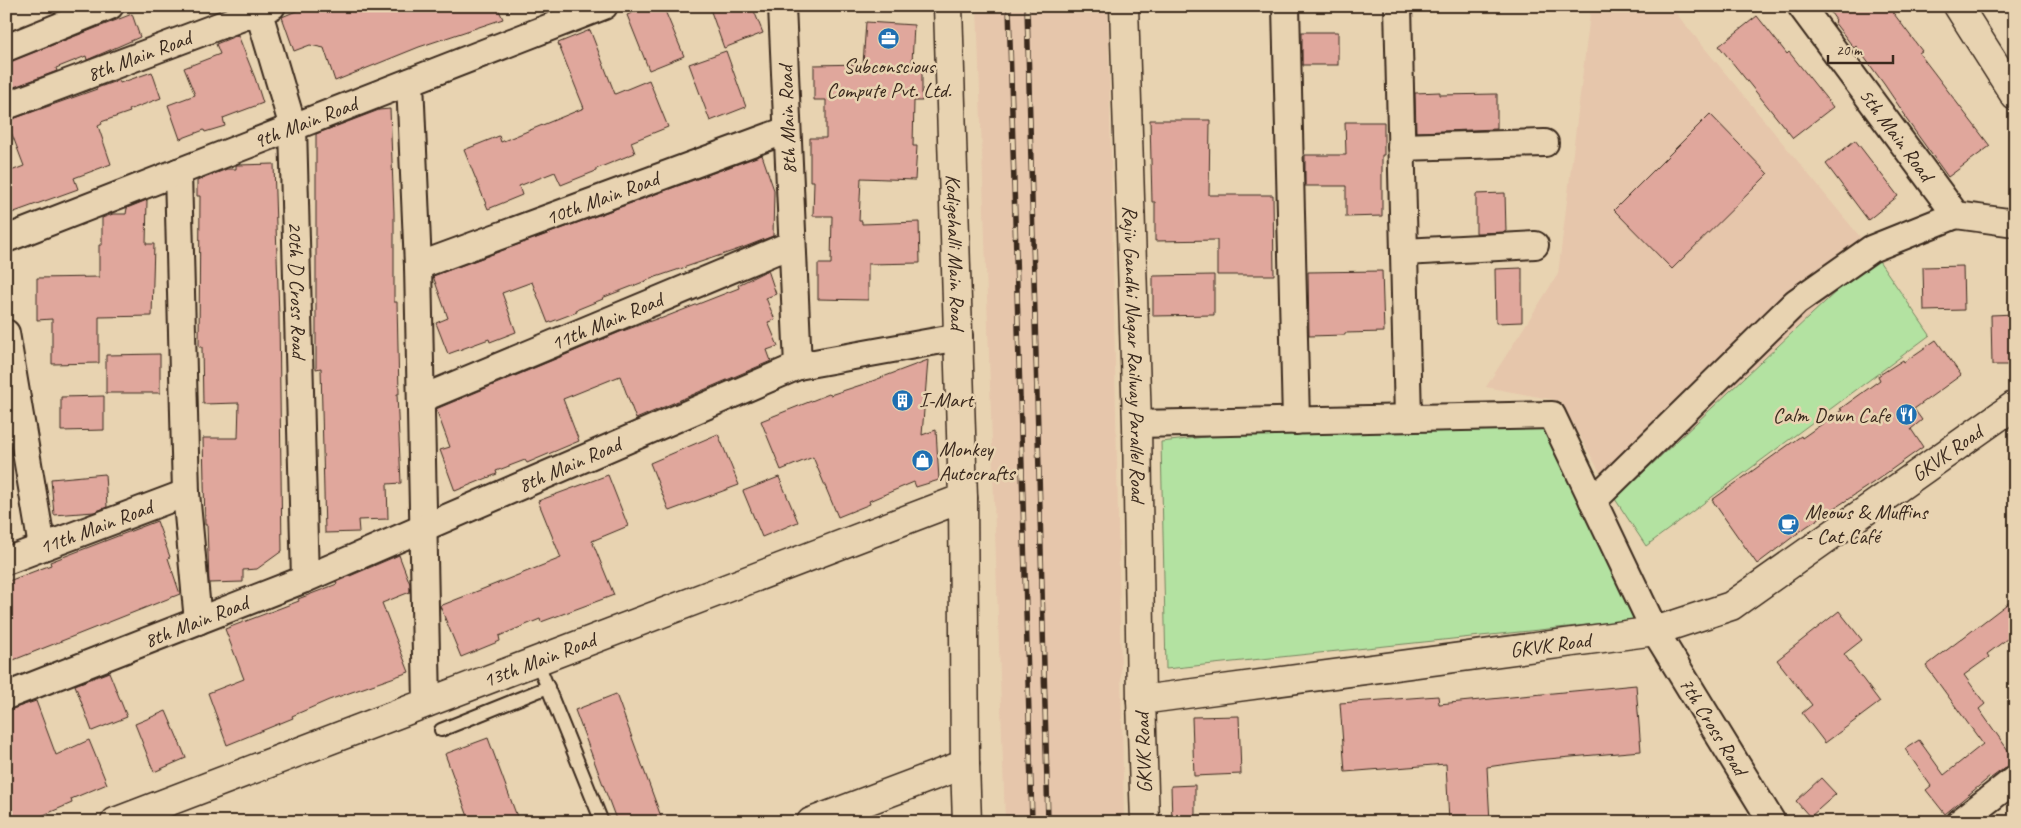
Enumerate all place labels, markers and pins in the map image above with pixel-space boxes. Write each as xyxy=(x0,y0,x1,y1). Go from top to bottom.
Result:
office icon: Subconscious Compute Pvt. Ltd. xyxy=(877,27,901,51)
place label: Subconscious Compute Pvt. Ltd. xyxy=(827,53,952,103)
place label: I-Mart xyxy=(919,387,975,413)
building icon: I-Mart xyxy=(891,388,915,412)
place label: Calm Down Cafe xyxy=(1773,402,1892,428)
restaurant icon: Calm Down Cafe xyxy=(1894,403,1918,427)
place label: Monkey Autocrafts xyxy=(939,436,1016,486)
shop icon: Monkey Autocrafts xyxy=(911,449,935,473)
place label: Meows & Muffins - Cat Café xyxy=(1805,499,1929,549)
cafe icon: Meows & Muffins - Cat Café xyxy=(1777,512,1801,536)

